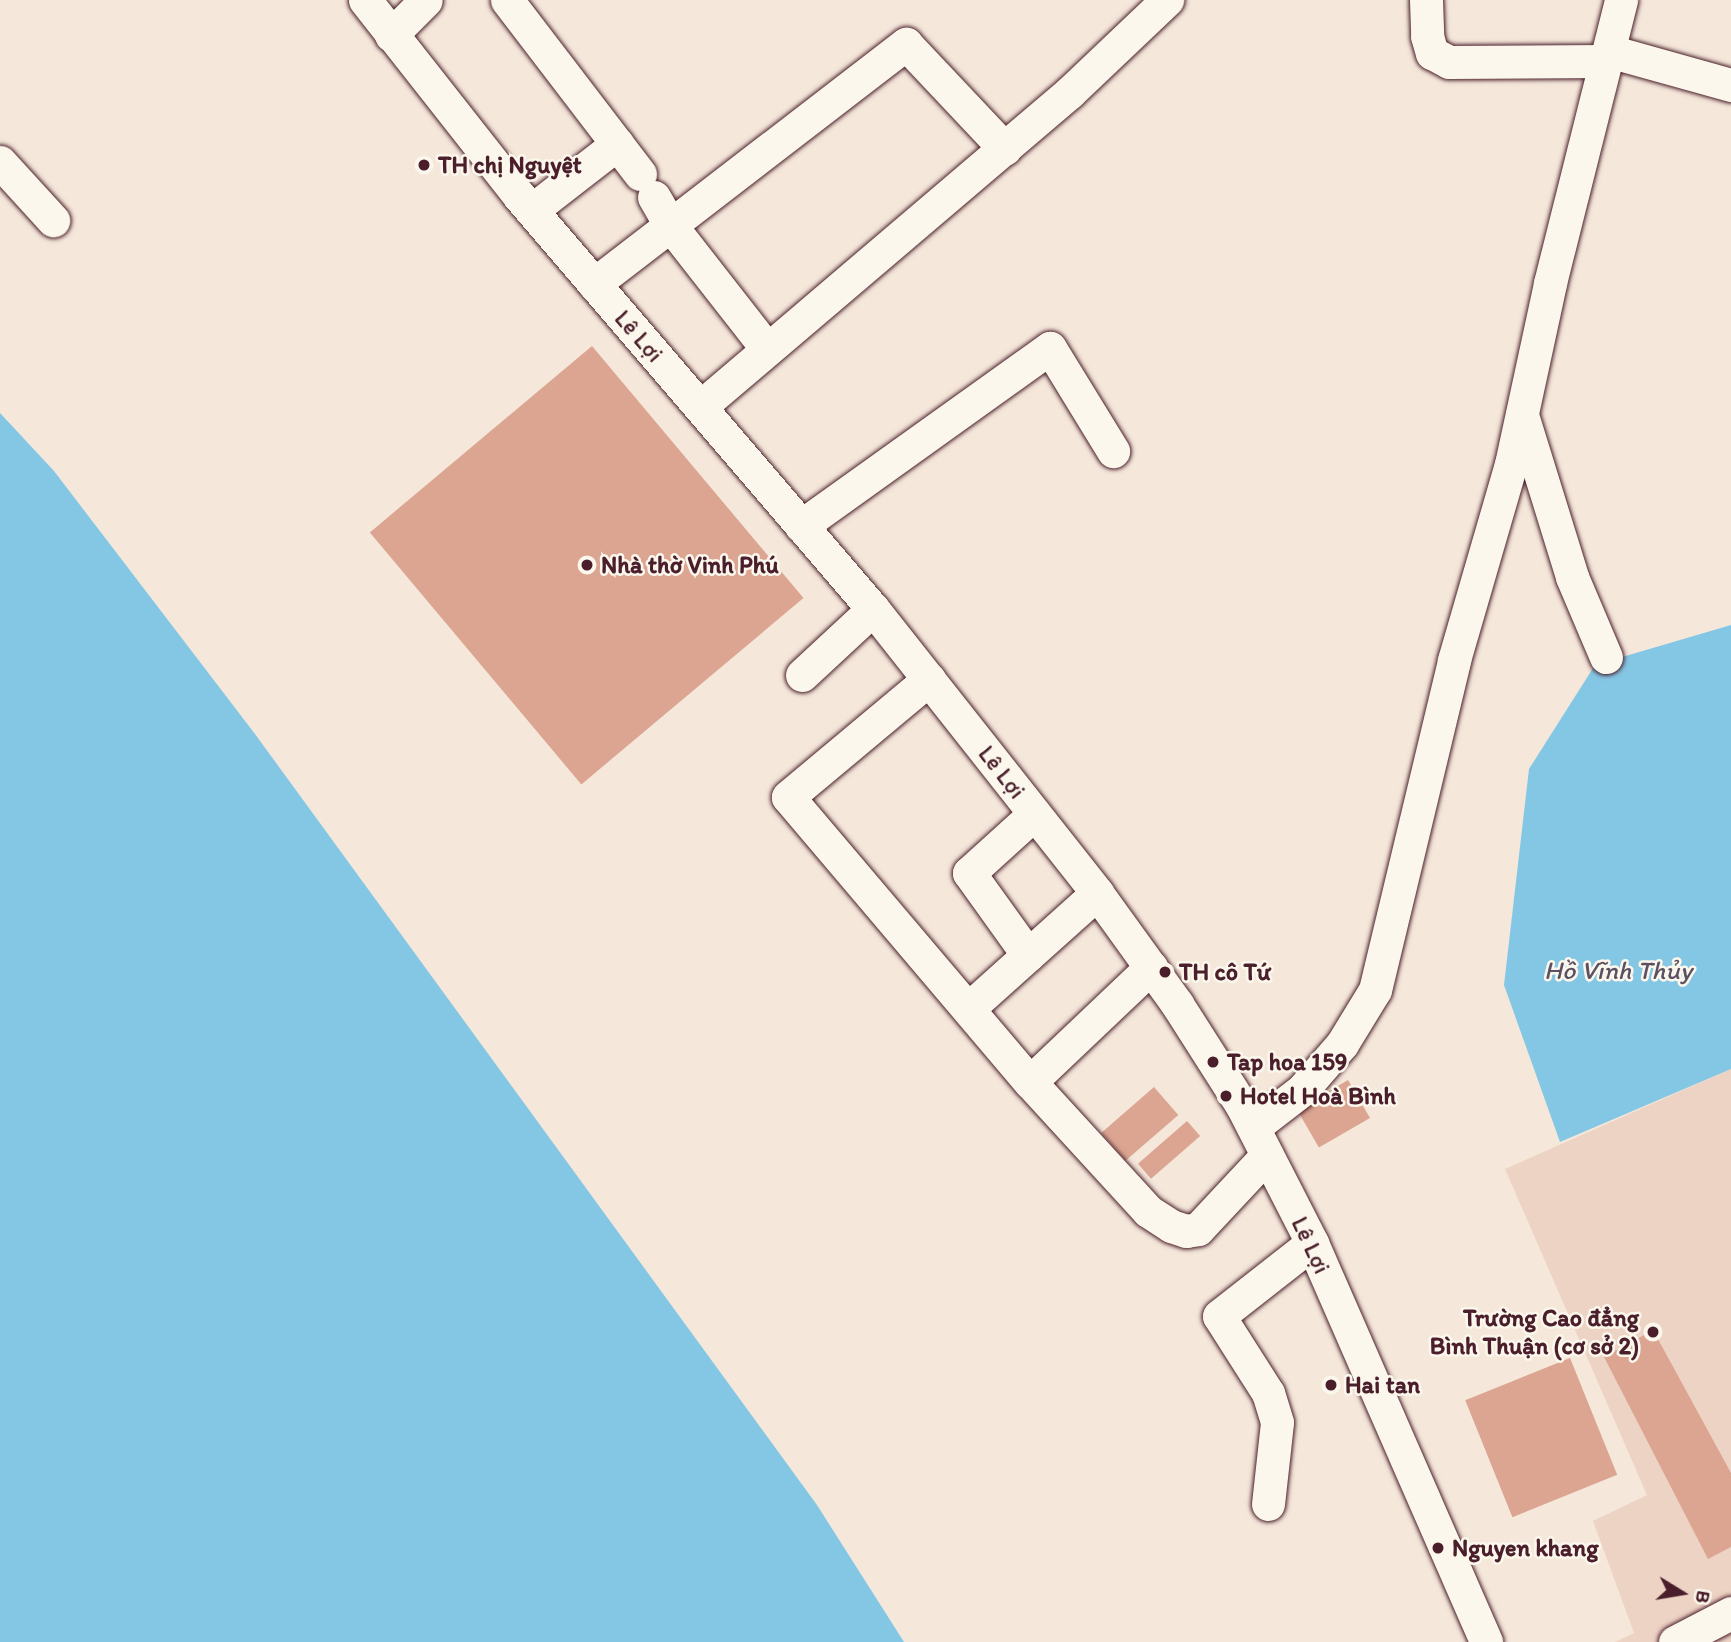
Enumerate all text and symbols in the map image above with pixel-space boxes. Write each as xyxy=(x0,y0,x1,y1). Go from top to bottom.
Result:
place label: TH chị Nguyệt xyxy=(438,151,582,179)
marker: TH chị Nguyệt xyxy=(416,157,432,173)
street label: Lê Lợi xyxy=(609,304,669,368)
place label: Nhà thờ Vinh Phú xyxy=(601,551,778,579)
marker: Nhà thờ Vinh Phú xyxy=(579,557,595,573)
street label: Lê Lợi xyxy=(972,740,1032,804)
water label: Hồ Vĩnh Thủy xyxy=(1544,955,1692,987)
place label: TH cô Tứ xyxy=(1179,958,1269,986)
marker: TH cô Tứ xyxy=(1157,964,1173,980)
place label: Tap hoa 159 xyxy=(1227,1048,1347,1076)
marker: Tap hoa 159 xyxy=(1205,1054,1221,1070)
place label: Hotel Hoà Bình xyxy=(1240,1082,1396,1110)
marker: Hotel Hoà Bình xyxy=(1218,1088,1234,1104)
street label: Lê Lợi xyxy=(1285,1212,1337,1278)
place label: Trường Cao đẳng Bình Thuận (cơ sở 2) xyxy=(1429,1304,1639,1360)
marker: Trường Cao đẳng Bình Thuận (cơ sở 2) xyxy=(1645,1324,1661,1340)
place label: Hai tan xyxy=(1345,1371,1420,1399)
marker: Hai tan xyxy=(1323,1377,1339,1393)
place label: Nguyen khang xyxy=(1452,1534,1599,1562)
marker: Nguyen khang xyxy=(1430,1540,1446,1556)
north arrow xyxy=(1647,1558,1717,1628)
text: B xyxy=(1691,1589,1716,1605)

